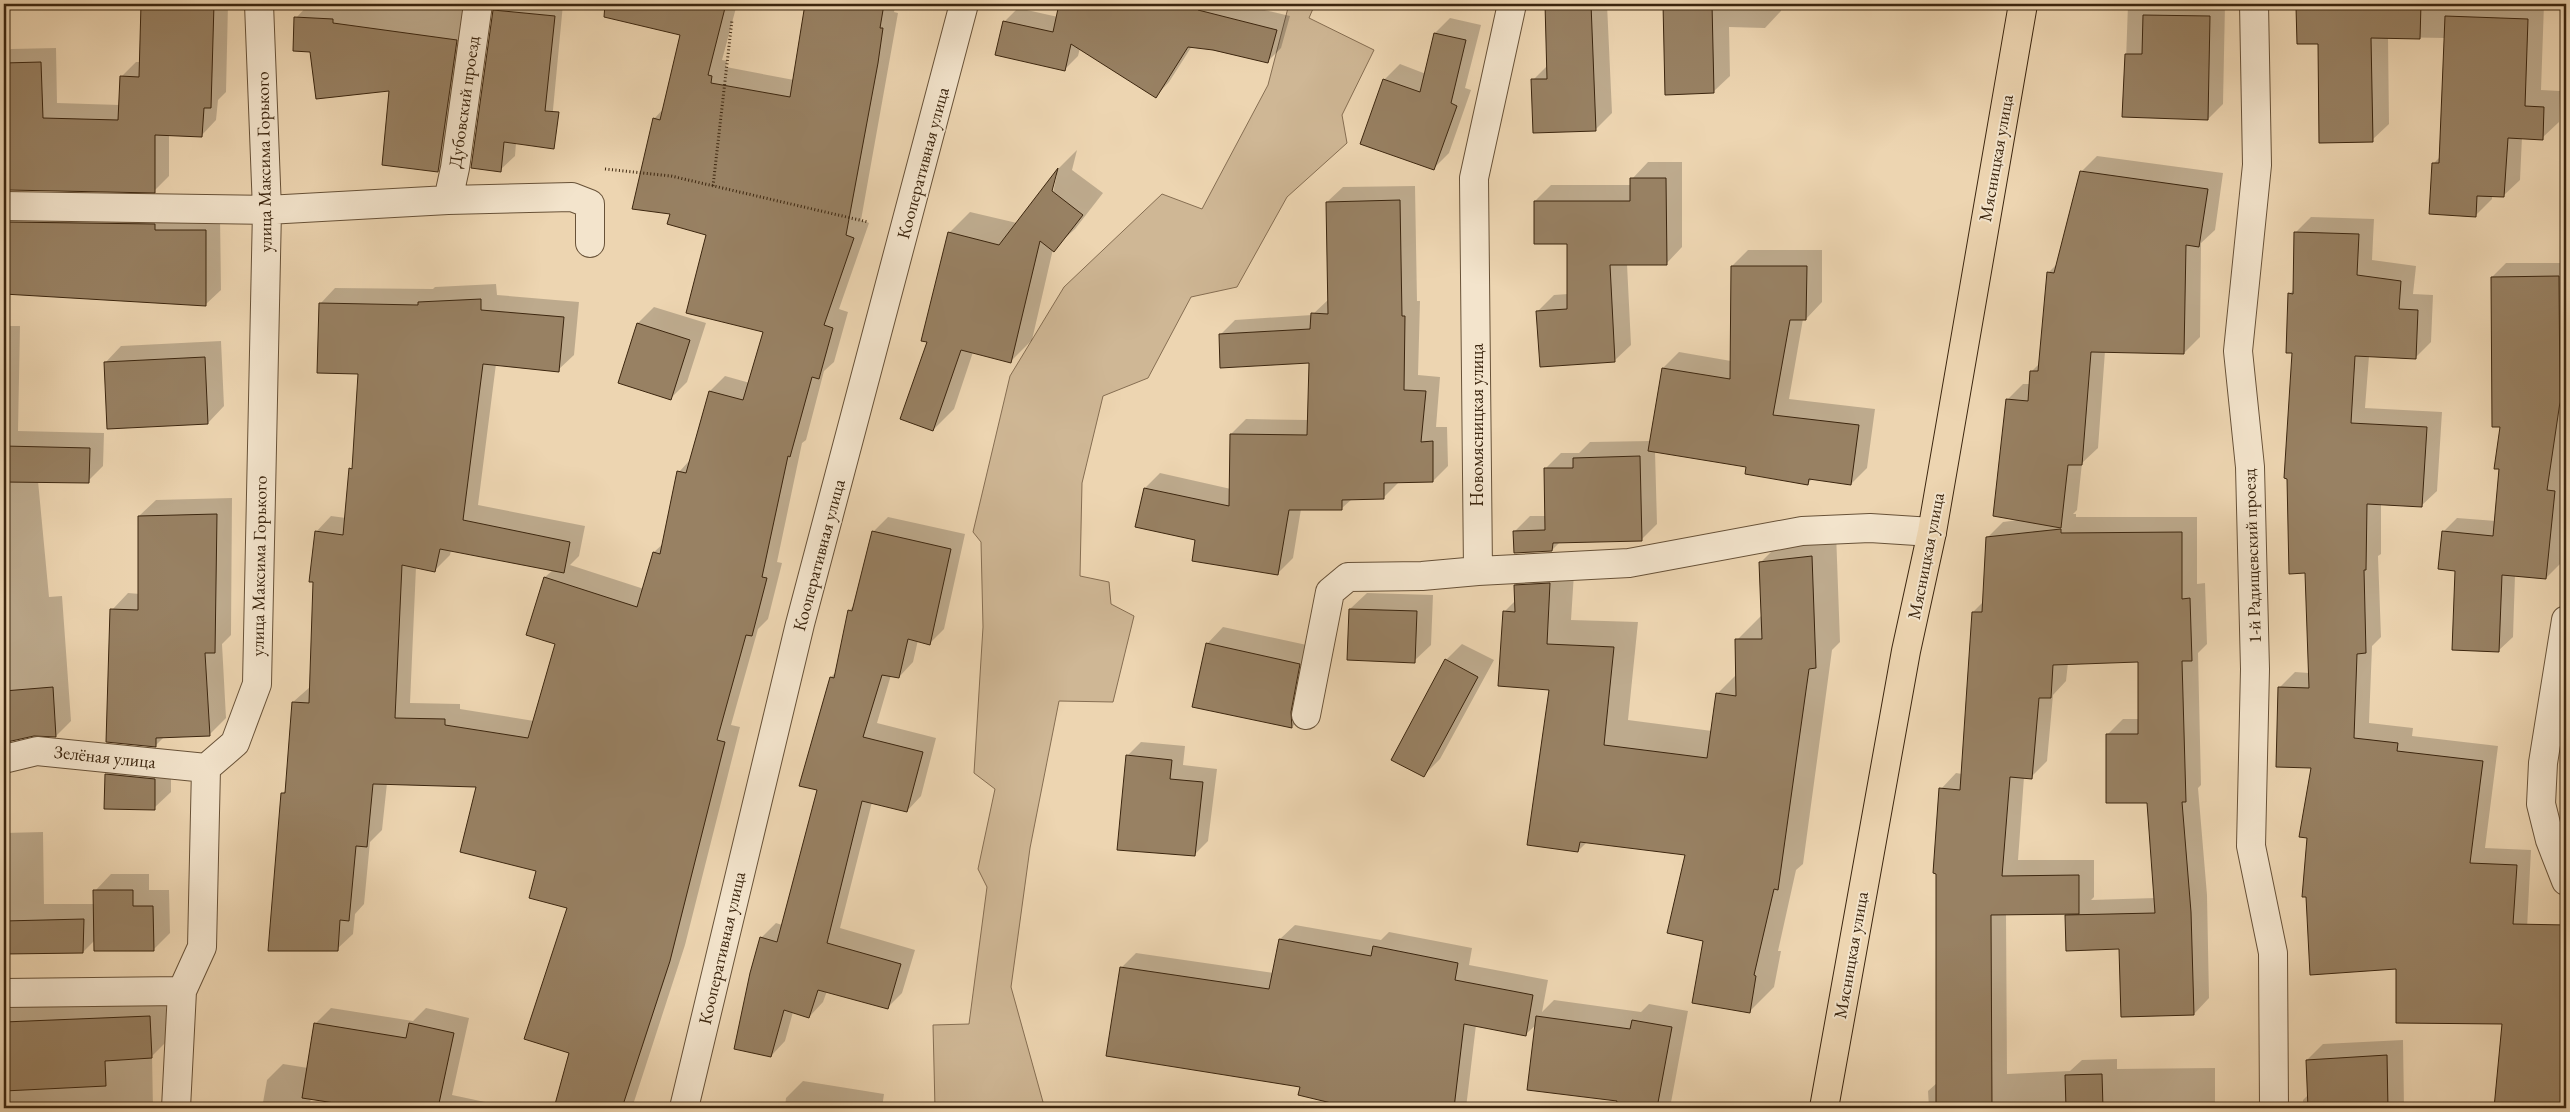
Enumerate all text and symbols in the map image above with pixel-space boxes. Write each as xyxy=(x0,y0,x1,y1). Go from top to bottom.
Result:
street label: Дубовский проезд xyxy=(443,34,484,169)
street label: улица Максима Горького xyxy=(250,71,277,253)
street label: Кооперативная улица xyxy=(891,84,954,241)
street label: Мясницкая улица xyxy=(1973,92,2018,223)
street label: Новомясницкая улица xyxy=(1465,342,1488,507)
street label: 1-й Радищевский проезд xyxy=(2237,468,2266,644)
street label: улица Максима Горького xyxy=(245,475,272,657)
street label: Кооперативная улица xyxy=(787,476,850,633)
street label: Мясницкая улица xyxy=(1902,490,1949,621)
street label: Зелёная улица xyxy=(53,740,158,773)
street label: Кооперативная улица xyxy=(693,868,750,1027)
street label: Мясницкая улица xyxy=(1828,889,1873,1020)

